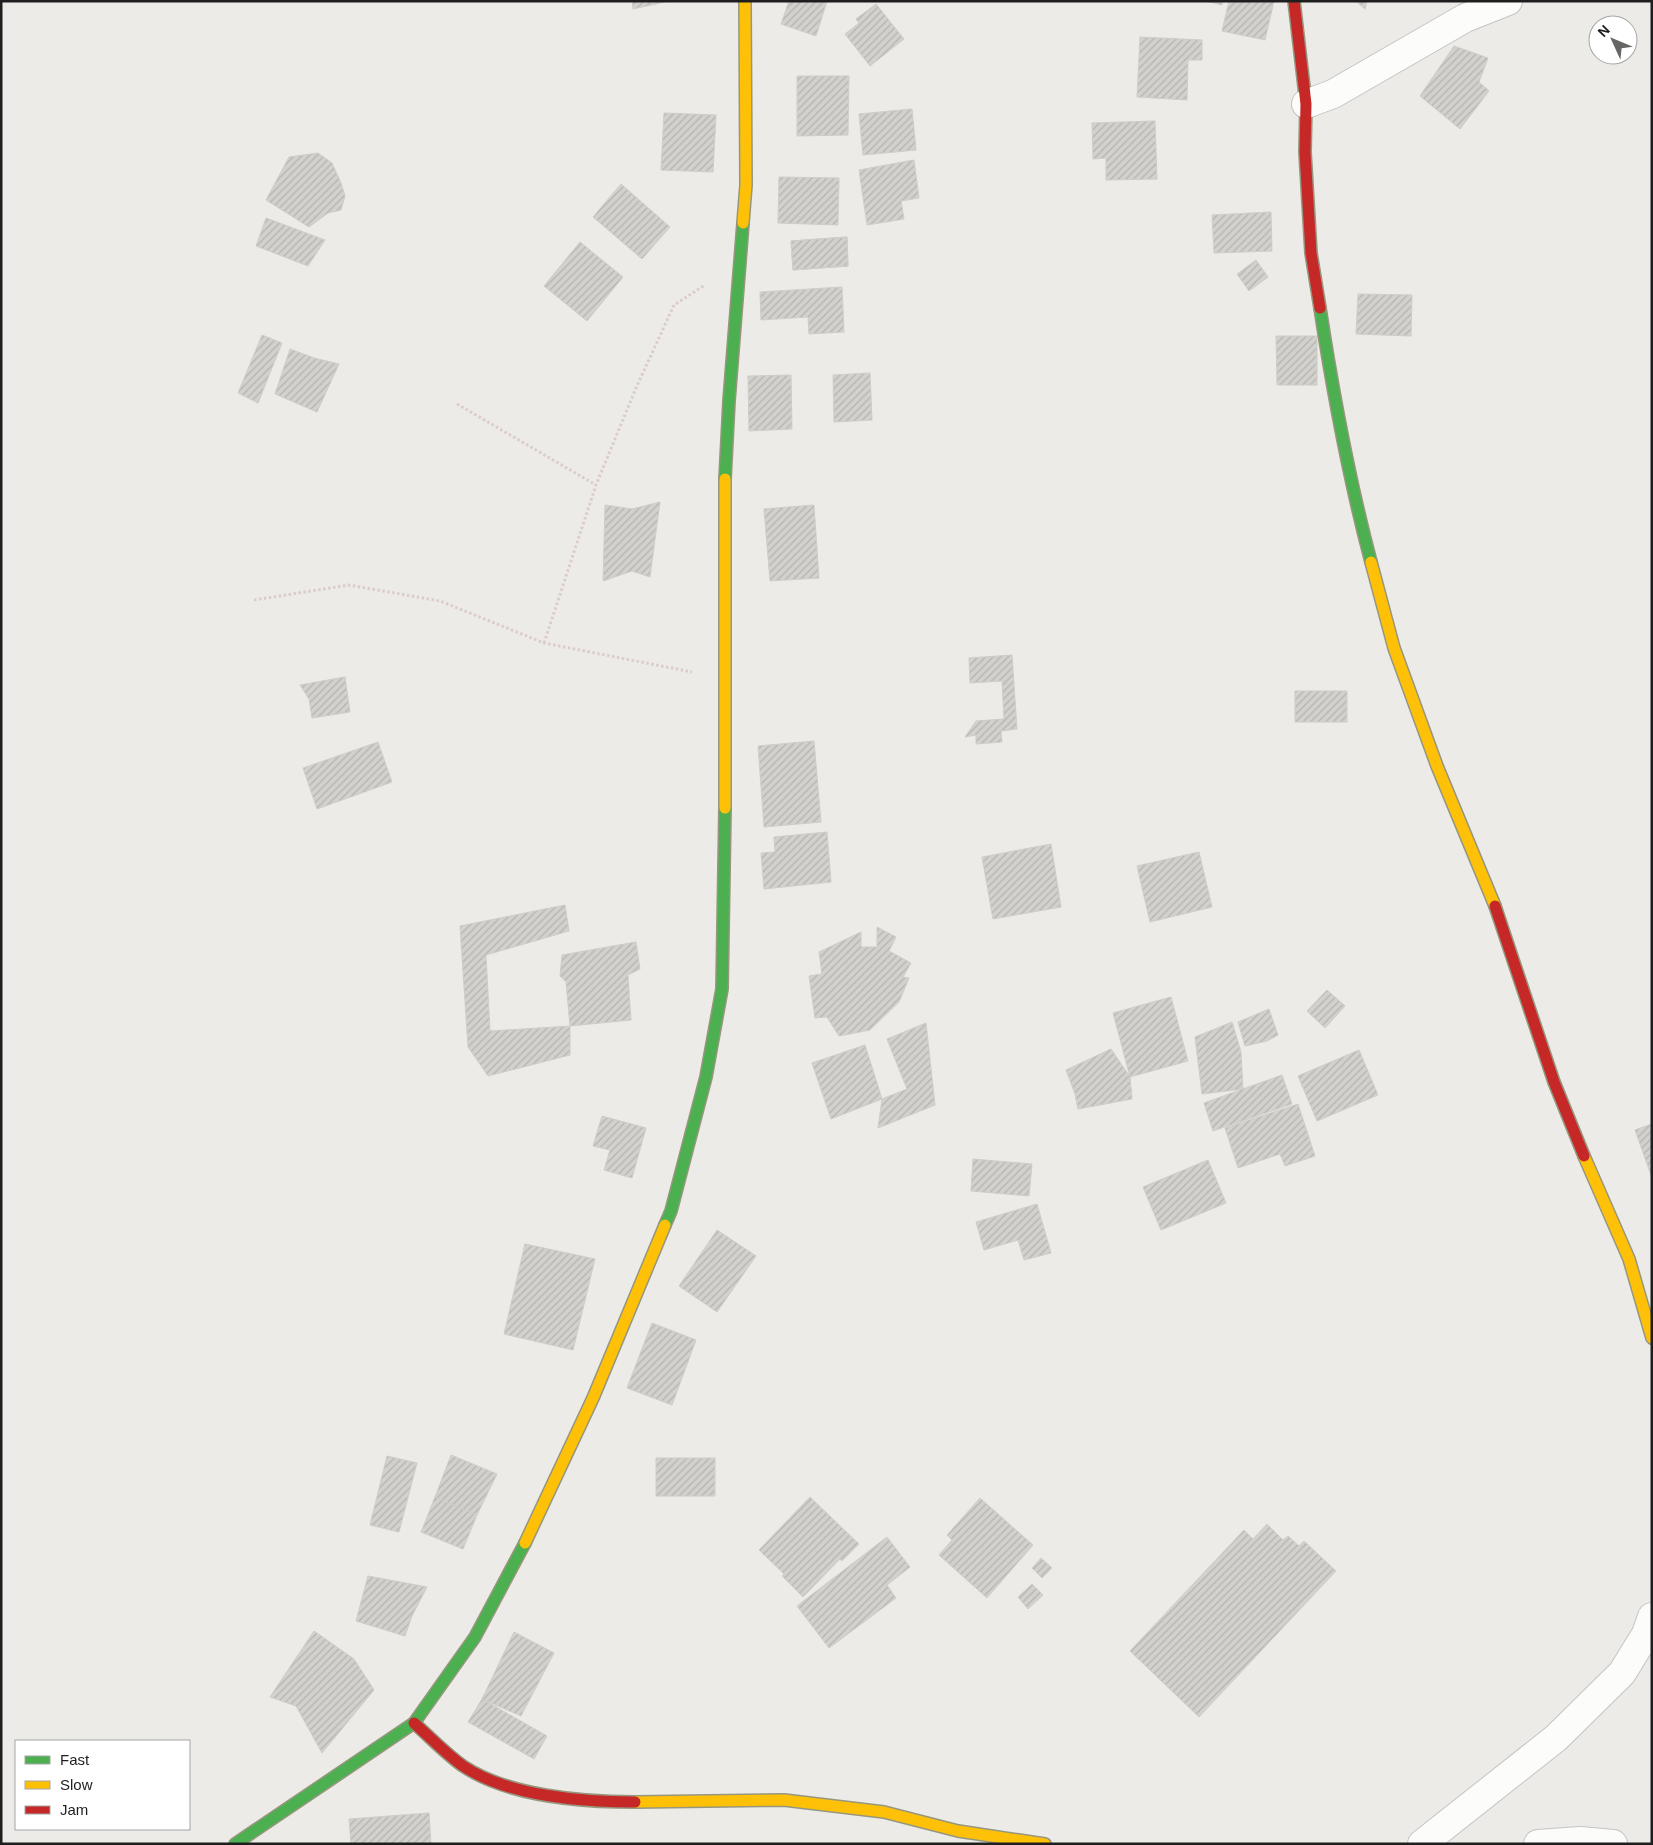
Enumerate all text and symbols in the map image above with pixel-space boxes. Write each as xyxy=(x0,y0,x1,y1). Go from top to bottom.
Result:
north arrow xyxy=(1588,15,1638,65)
text: N xyxy=(1594,22,1613,40)
legend xyxy=(15,1740,190,1830)
text: Fast xyxy=(60,1751,90,1768)
text: Slow xyxy=(60,1776,93,1793)
text: Jam xyxy=(60,1801,88,1818)

